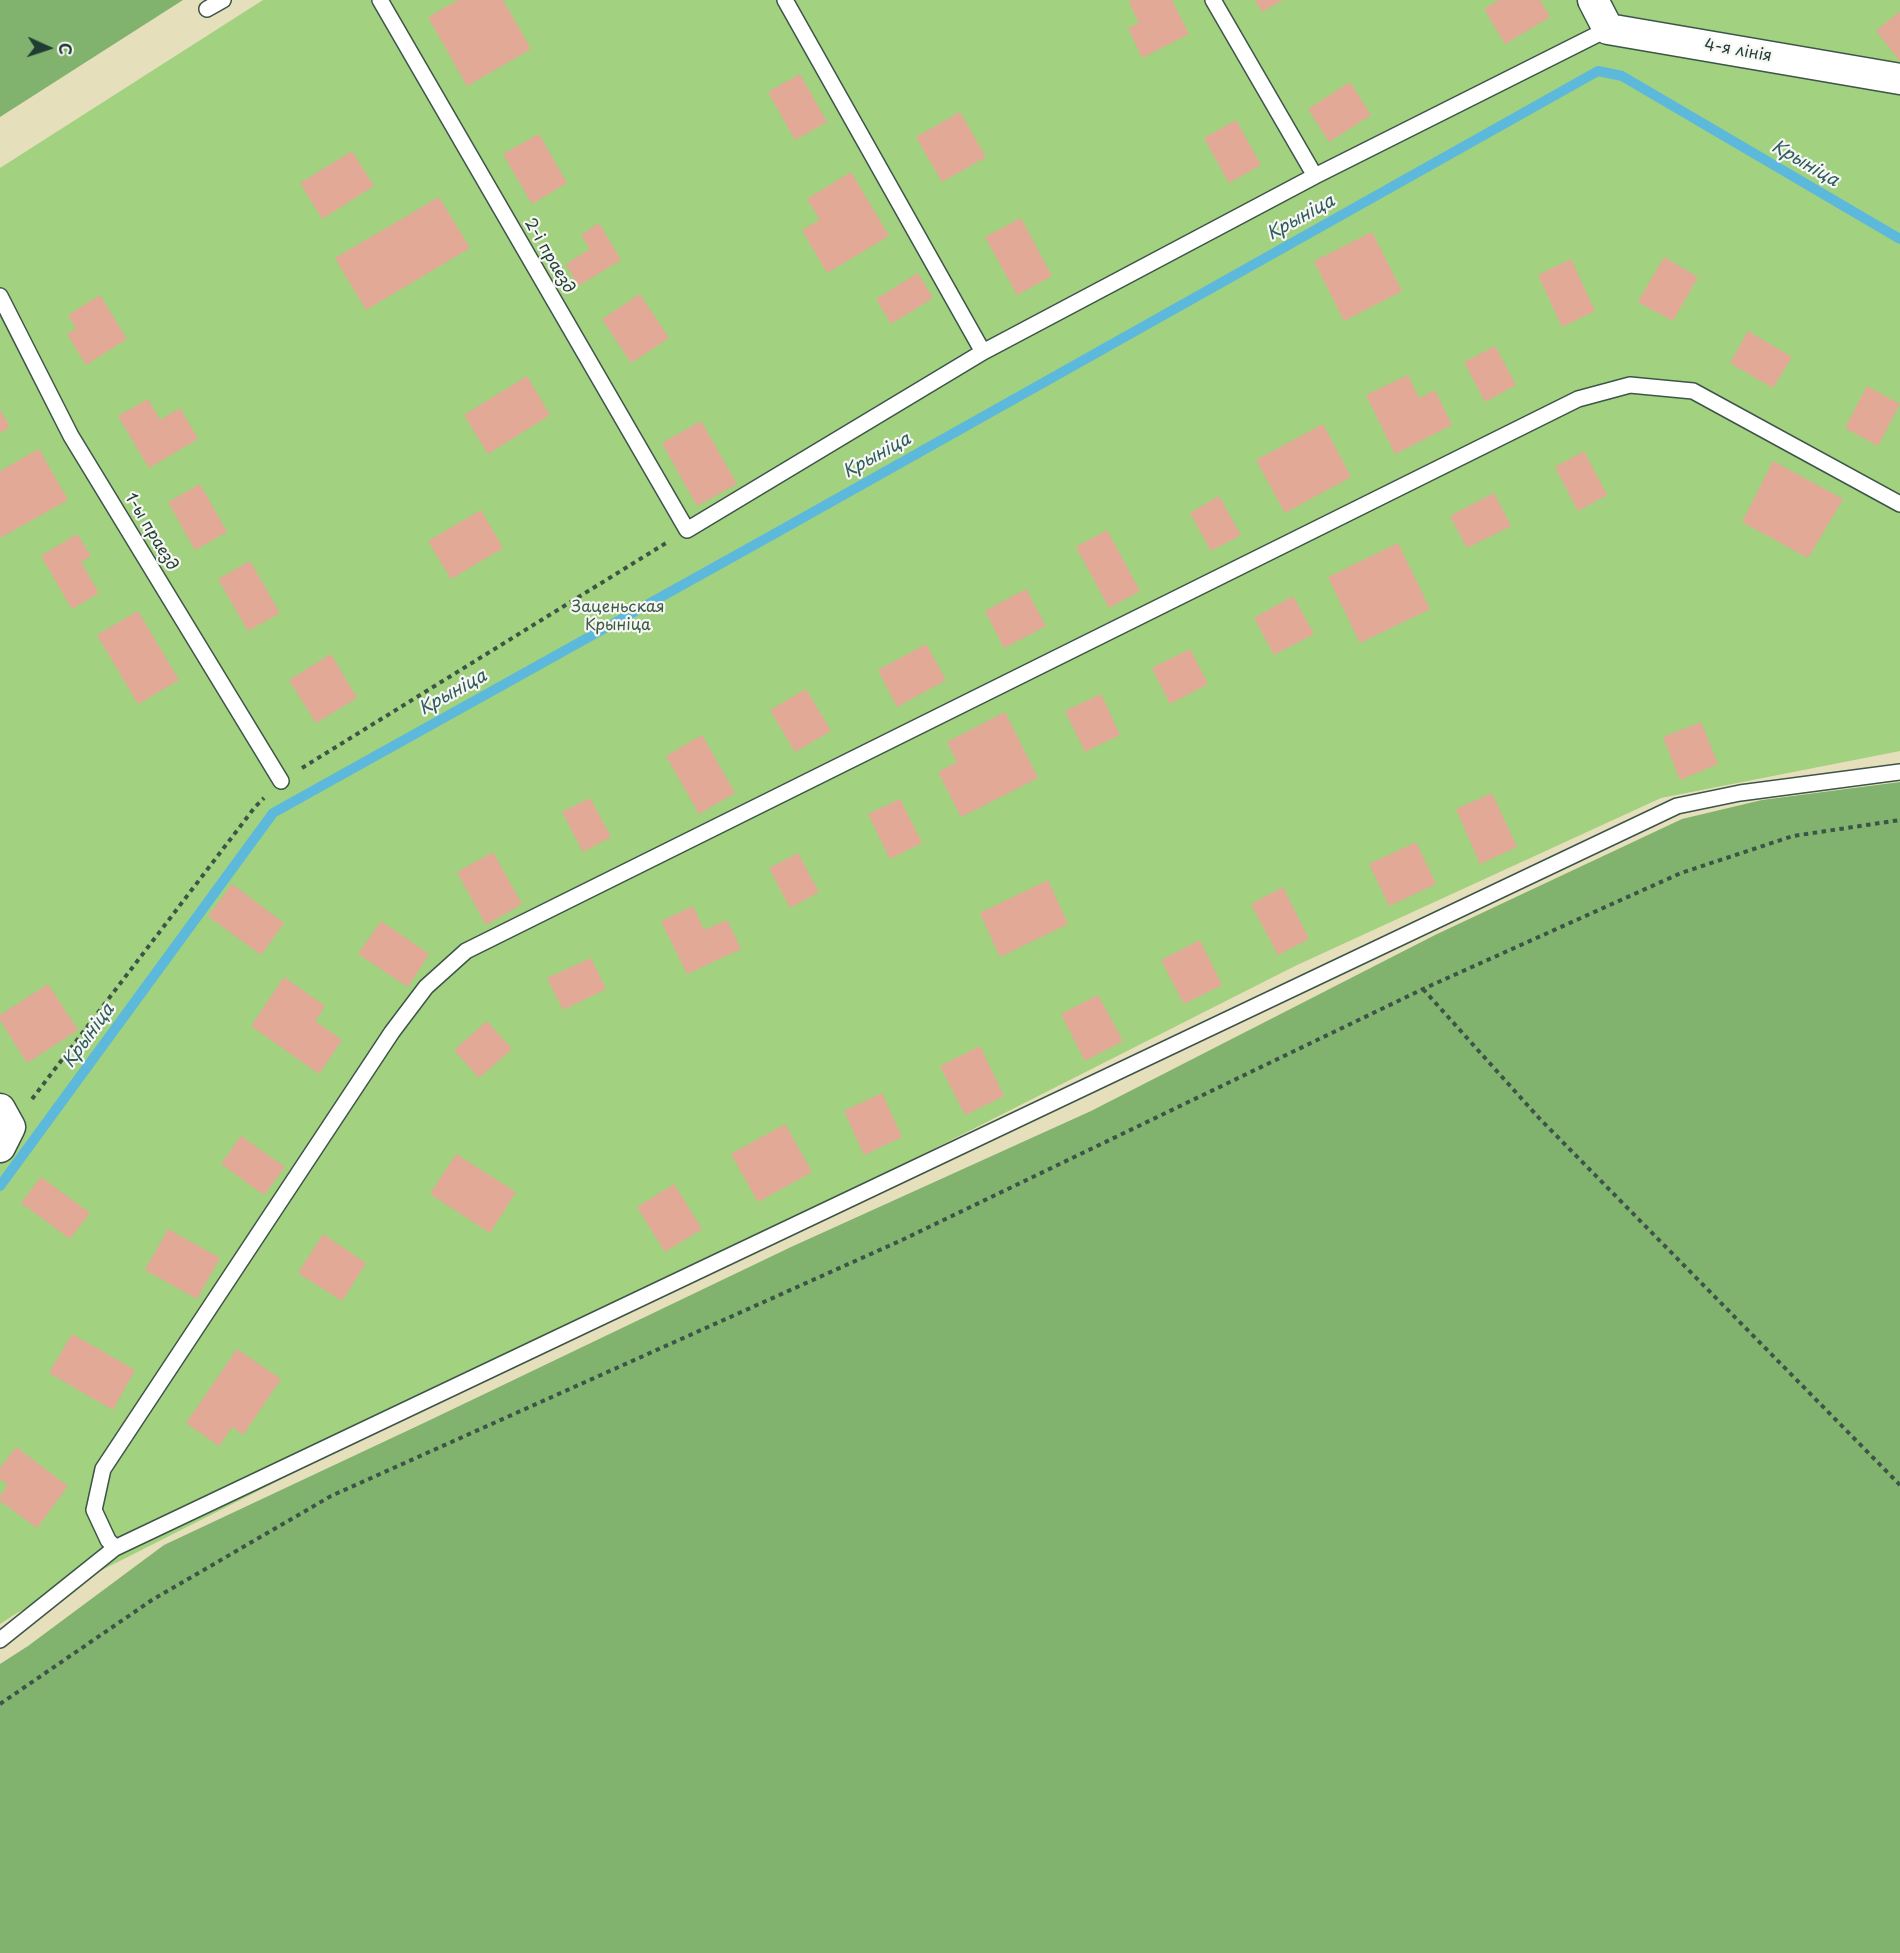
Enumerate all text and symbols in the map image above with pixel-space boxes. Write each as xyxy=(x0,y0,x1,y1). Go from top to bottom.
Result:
north arrow xyxy=(18,18,78,78)
street label: 4-я лінія xyxy=(1703,36,1773,66)
text: С xyxy=(54,42,78,56)
water label: Крыніца xyxy=(1768,136,1842,192)
water label: Крыніца xyxy=(1263,191,1339,245)
street label: 2-і праезд xyxy=(520,215,578,297)
water label: Крыніца xyxy=(839,429,915,483)
street label: 1-ы праезд xyxy=(120,490,182,574)
park label: Заценьская Крыніца xyxy=(571,598,665,636)
water label: Крыніца xyxy=(415,666,491,720)
water label: Крыніца xyxy=(58,1000,120,1072)

